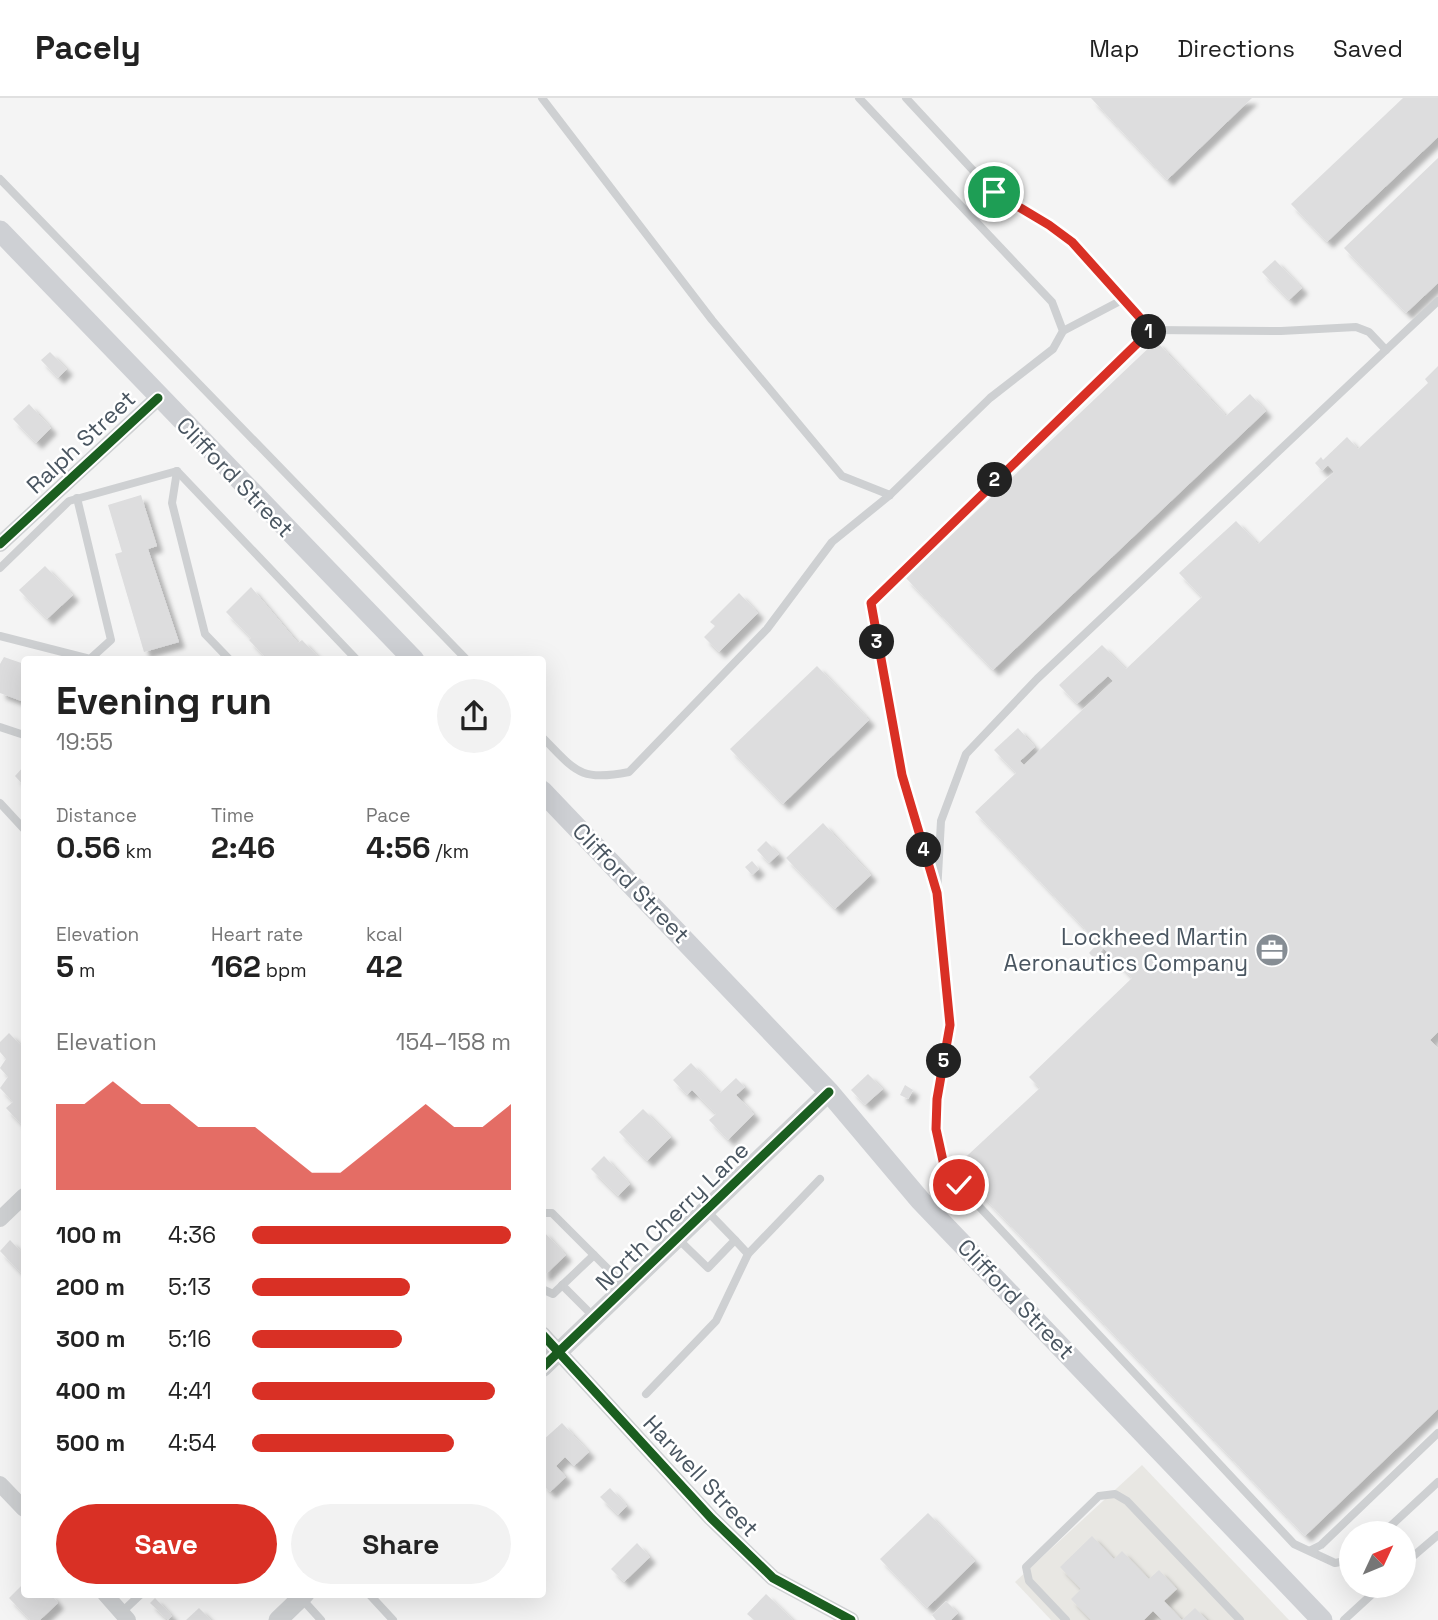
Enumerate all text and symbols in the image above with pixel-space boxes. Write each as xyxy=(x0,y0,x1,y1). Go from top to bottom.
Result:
text: Pacely xyxy=(35,27,141,69)
text: Map xyxy=(1089,33,1139,64)
text: Directions xyxy=(1177,33,1295,64)
text: Saved xyxy=(1333,33,1403,64)
pin xyxy=(964,162,1024,222)
icon: arrive xyxy=(975,173,1013,211)
pin: 1 xyxy=(1132,314,1166,350)
text: 1 xyxy=(1144,319,1153,344)
street label: Ralph Street xyxy=(20,384,142,500)
street label: Clifford Street xyxy=(170,410,300,544)
pin: 2 xyxy=(978,462,1012,498)
text: 2 xyxy=(989,467,1000,492)
pin: 3 xyxy=(860,624,894,660)
text: 3 xyxy=(871,629,882,654)
text: Evening run xyxy=(56,677,272,725)
button: share xyxy=(437,679,511,753)
text: 19:55 xyxy=(56,727,113,757)
text: Distance xyxy=(56,803,137,828)
text: Time xyxy=(211,803,254,828)
text: Pace xyxy=(366,803,410,828)
street label: Clifford Street xyxy=(566,816,696,950)
text: 0.56 xyxy=(56,828,121,867)
text: 2:46 xyxy=(211,828,275,867)
text: 4:56 xyxy=(366,828,431,867)
pin: 4 xyxy=(906,832,942,868)
text: 4 xyxy=(917,837,930,862)
text: km xyxy=(121,839,152,864)
text: /km xyxy=(431,839,469,864)
text: Elevation xyxy=(56,922,139,947)
text: Heart rate xyxy=(211,922,303,947)
text: kcal xyxy=(366,922,403,947)
place label: Lockheed Martin Aeronautics Company xyxy=(1004,922,1248,978)
office icon: Lockheed Martin Aeronautics Company xyxy=(1253,931,1291,969)
text: 5 xyxy=(56,947,74,986)
text: 162 xyxy=(211,947,261,986)
text: 42 xyxy=(366,947,403,986)
text: m xyxy=(74,958,95,983)
text: bpm xyxy=(261,958,307,983)
text: Elevation xyxy=(56,1027,157,1057)
text: 154–158 m xyxy=(396,1027,511,1057)
pin: 5 xyxy=(926,1044,962,1079)
text: 5 xyxy=(938,1048,949,1073)
street label: North Cherry Lane xyxy=(589,1135,755,1297)
pin xyxy=(929,1155,989,1215)
icon: check xyxy=(940,1166,978,1204)
text: 100 m xyxy=(56,1220,122,1250)
text: 4:36 xyxy=(168,1220,216,1250)
street label: Clifford Street xyxy=(951,1232,1081,1366)
text: 200 m xyxy=(56,1272,125,1302)
text: 5:13 xyxy=(168,1272,211,1302)
text: 300 m xyxy=(56,1324,125,1354)
text: 5:16 xyxy=(168,1324,211,1354)
text: 400 m xyxy=(56,1376,126,1406)
text: 4:41 xyxy=(168,1376,212,1406)
street label: Harwell Street xyxy=(637,1409,765,1543)
text: 500 m xyxy=(56,1428,125,1458)
text: 4:54 xyxy=(168,1428,216,1458)
button: Save xyxy=(56,1504,277,1584)
button: Share xyxy=(291,1504,511,1584)
north arrow xyxy=(1339,1521,1416,1598)
map controls xyxy=(1339,1521,1416,1598)

